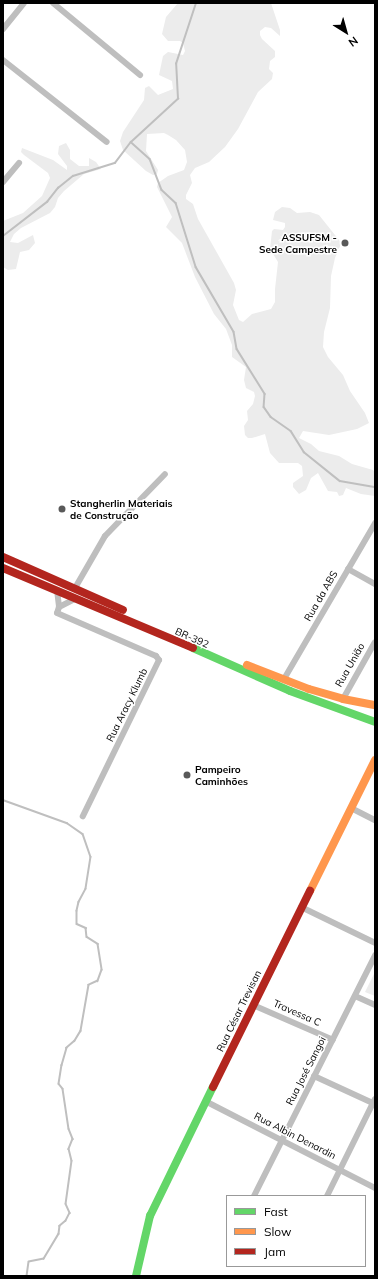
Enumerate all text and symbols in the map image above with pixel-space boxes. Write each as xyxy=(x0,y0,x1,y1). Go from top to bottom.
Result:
north arrow xyxy=(326,12,366,52)
text: N xyxy=(346,33,361,50)
place label: ASSUFSM - Sede Campestre xyxy=(259,231,337,254)
marker: ASSUFSM - Sede Campestre xyxy=(340,238,350,248)
place label: Stangherlin Materiais de Construção xyxy=(70,497,173,520)
marker: Stangherlin Materiais de Construção xyxy=(57,504,67,514)
street label: Rua da ABS xyxy=(302,569,340,623)
street label: BR-392 xyxy=(173,625,211,651)
street label: Rua União xyxy=(333,641,367,689)
street label: Rua Aracy Klumb xyxy=(104,666,150,744)
place label: Pampeiro Caminhões xyxy=(195,763,248,786)
marker: Pampeiro Caminhões xyxy=(182,770,192,780)
street label: Rua César Trevisan xyxy=(214,968,264,1054)
street label: Travessa C xyxy=(271,997,323,1029)
street label: Rua José Sangoi xyxy=(284,1035,328,1107)
street label: Rua Albin Denardin xyxy=(252,1110,338,1162)
legend xyxy=(226,1195,366,1267)
text: Fast xyxy=(264,1204,288,1219)
text: Slow xyxy=(264,1224,292,1239)
text: Jam xyxy=(264,1244,286,1259)

